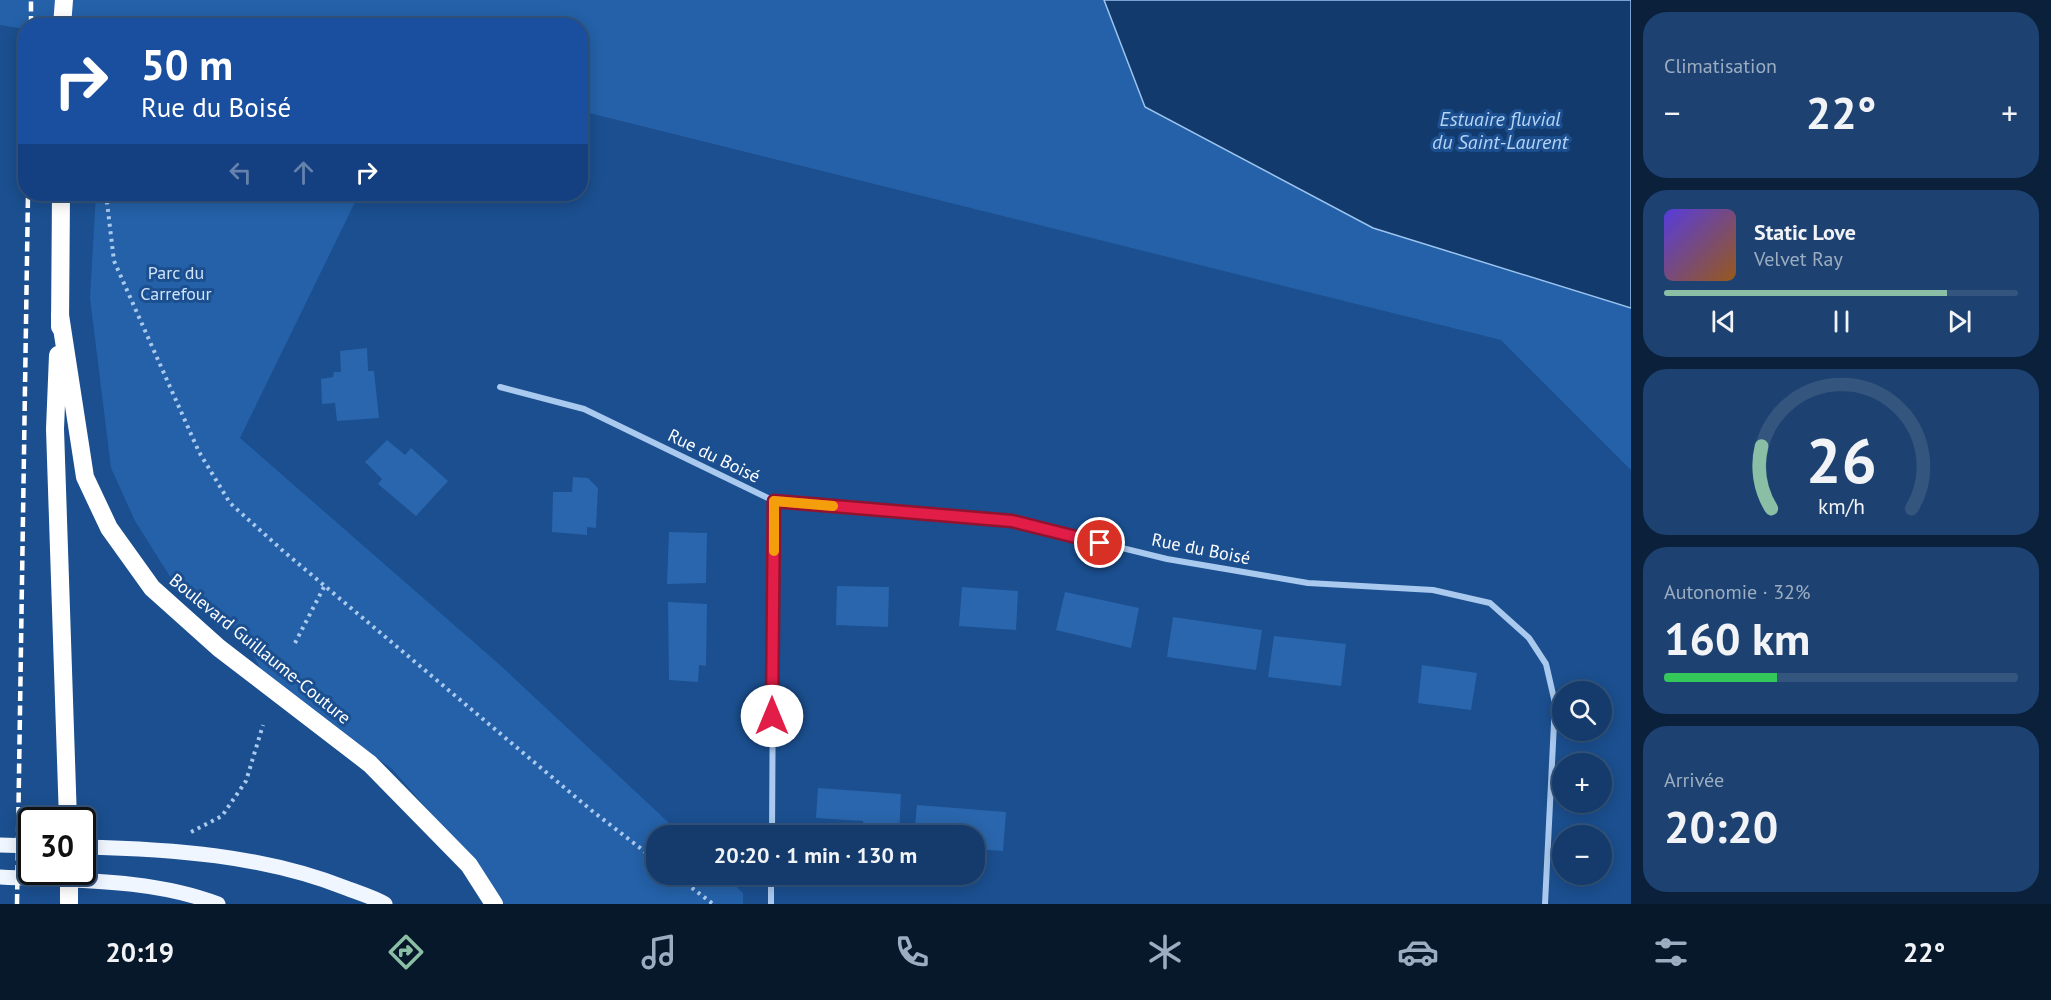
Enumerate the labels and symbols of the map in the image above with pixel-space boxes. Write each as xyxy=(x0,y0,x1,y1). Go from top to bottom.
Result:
water label: Estuaire fluvial du Saint-Laurent xyxy=(1432,106,1570,155)
park label: Parc du Carrefour xyxy=(140,261,212,305)
street label: Rue du Boisé xyxy=(664,423,764,488)
pin xyxy=(1074,517,1125,568)
street label: Rue du Boisé xyxy=(1150,528,1252,569)
street label: Boulevard Guillaume-Couture xyxy=(165,568,356,729)
position arrow xyxy=(740,684,804,748)
speed limit sign: 30 xyxy=(18,807,96,885)

